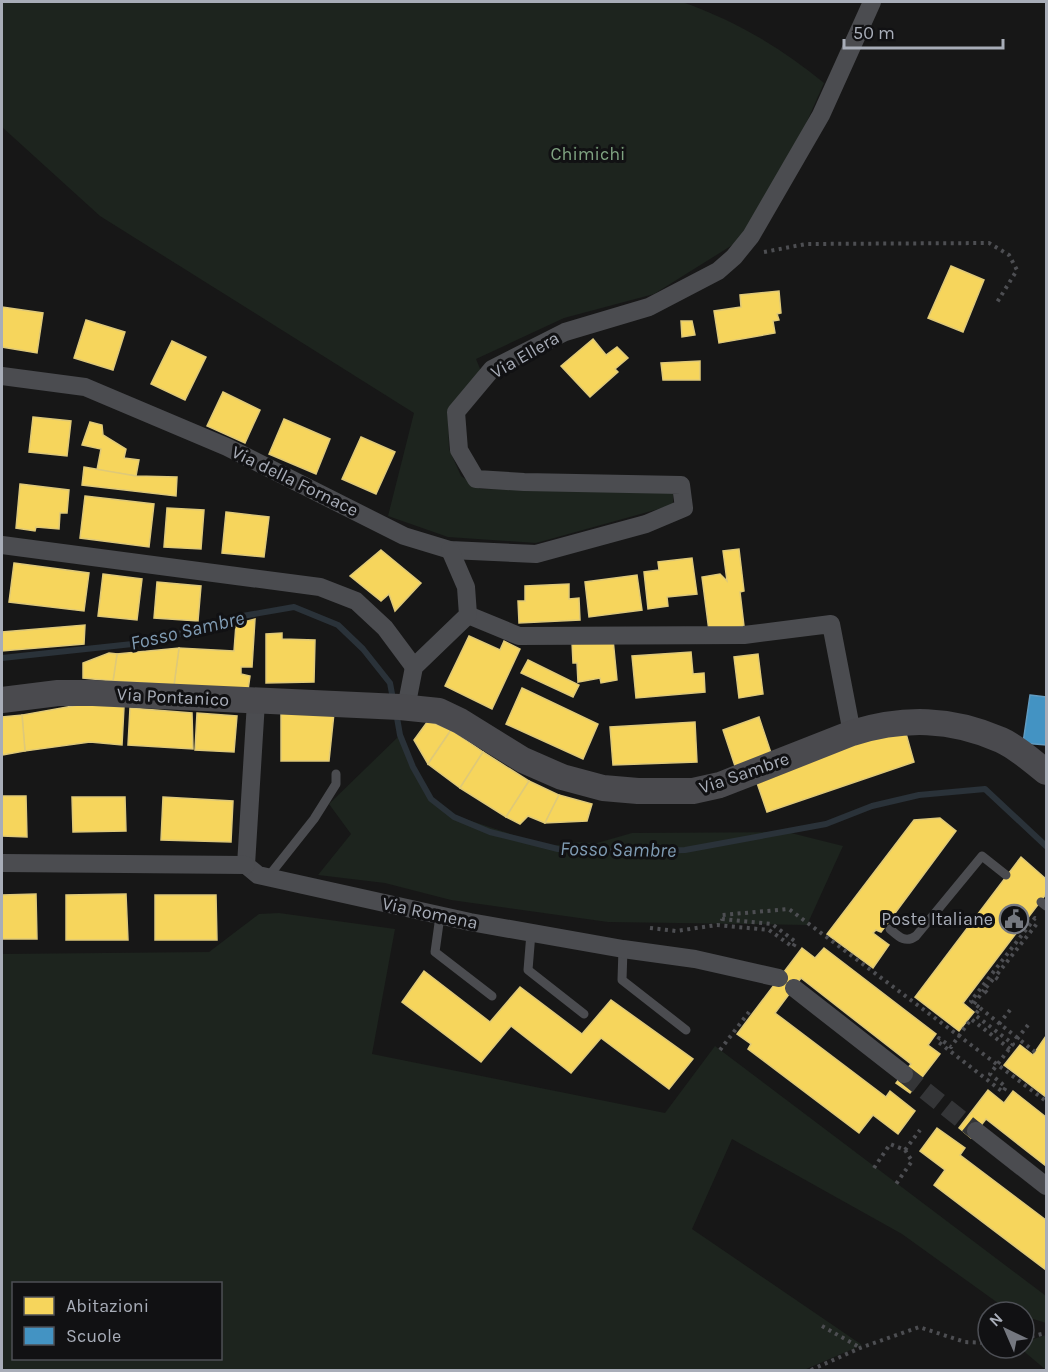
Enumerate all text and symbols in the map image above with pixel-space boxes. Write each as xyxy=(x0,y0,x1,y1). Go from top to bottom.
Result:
scale bar xyxy=(844,12,1003,50)
text: 50 m xyxy=(853,22,895,44)
park label: Chimichi xyxy=(551,143,625,165)
street label: Via Ellera xyxy=(487,327,563,383)
street label: Via della Fornace xyxy=(228,441,362,521)
water label: Fosso Sambre xyxy=(128,606,246,655)
street label: Via Pontanico xyxy=(116,683,230,711)
street label: Via Sambre xyxy=(696,747,792,799)
water label: Fosso Sambre xyxy=(560,837,676,862)
street label: Via Romena xyxy=(380,892,480,934)
public building icon: Poste Italiane xyxy=(998,903,1030,935)
place label: Poste Italiane xyxy=(881,908,993,930)
legend xyxy=(12,1282,222,1360)
text: Abitazioni xyxy=(66,1295,149,1317)
north arrow xyxy=(976,1300,1036,1360)
text: N xyxy=(985,1309,1007,1330)
text: Scuole xyxy=(66,1325,121,1347)

